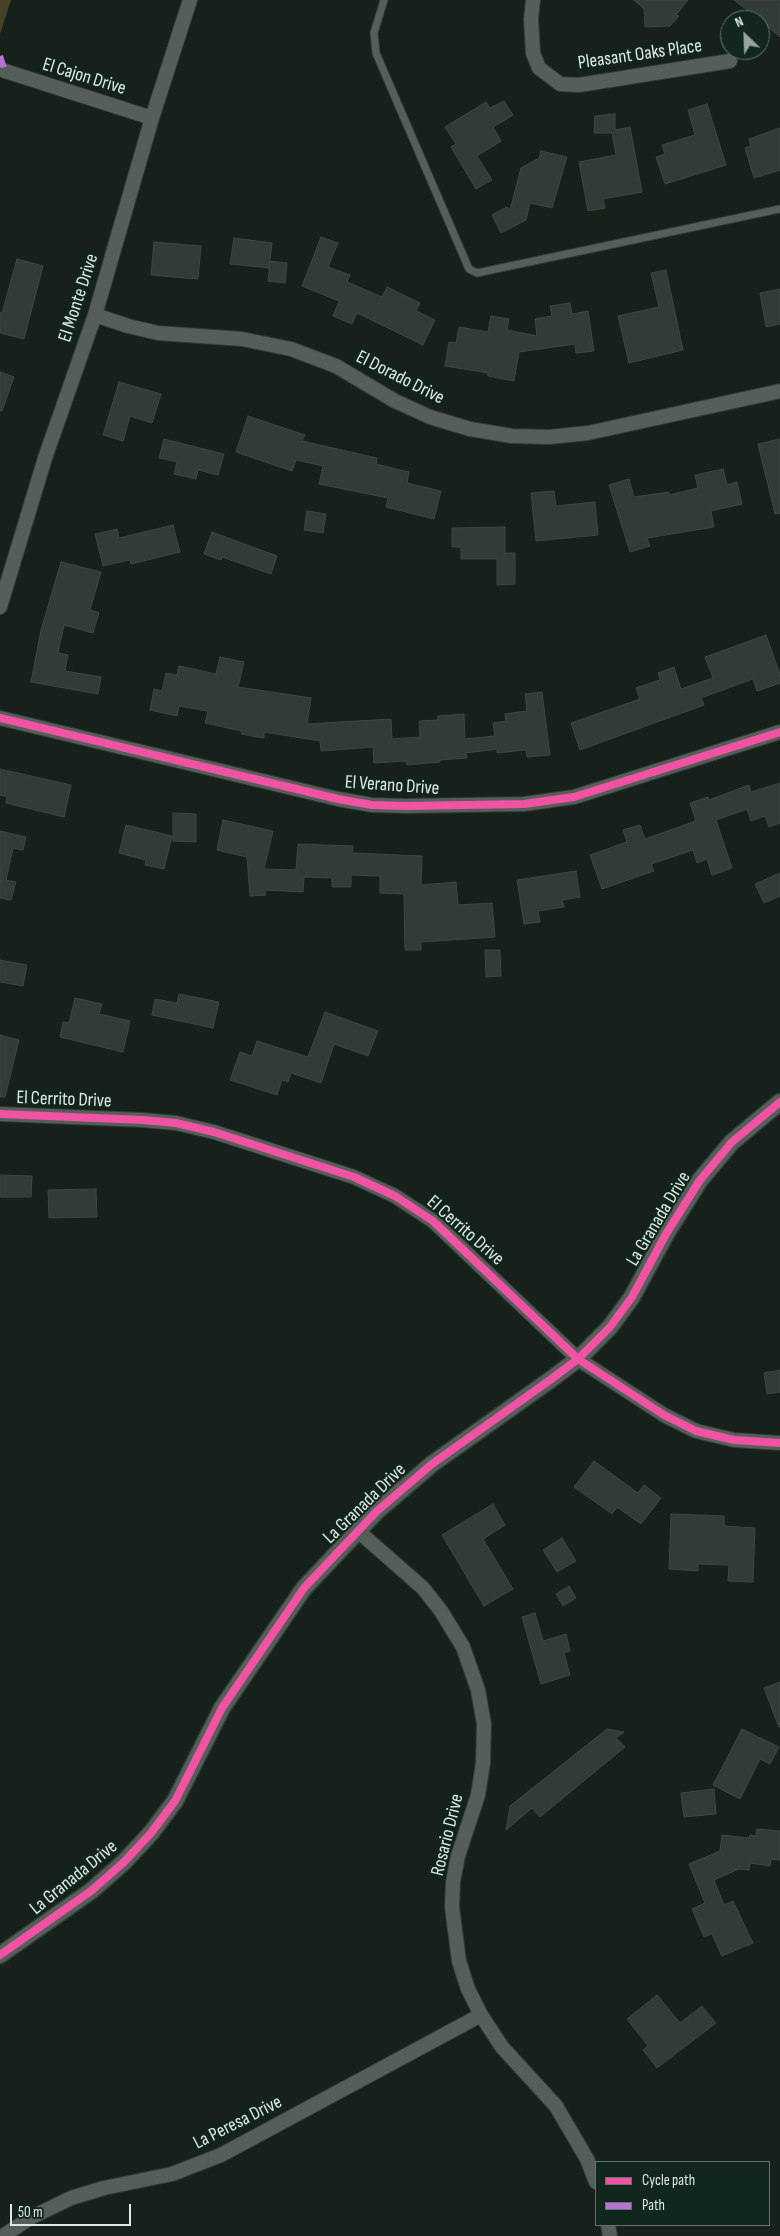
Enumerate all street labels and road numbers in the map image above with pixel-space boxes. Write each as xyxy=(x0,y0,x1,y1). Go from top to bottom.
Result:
street label: Pleasant Oaks Place xyxy=(577,35,703,75)
street label: El Cajon Drive xyxy=(39,53,129,101)
street label: El Monte Drive xyxy=(54,251,104,345)
street label: El Dorado Drive xyxy=(352,346,448,410)
street label: El Verano Drive xyxy=(344,771,440,801)
street label: El Cerrito Drive xyxy=(16,1087,112,1113)
street label: La Granada Drive xyxy=(622,1168,696,1270)
street label: El Cerrito Drive xyxy=(422,1191,508,1271)
street label: La Granada Drive xyxy=(319,1459,411,1549)
street label: Rosario Drive xyxy=(427,1792,469,1878)
street label: La Granada Drive xyxy=(26,1836,122,1920)
street label: La Peresa Drive xyxy=(190,2091,286,2155)

